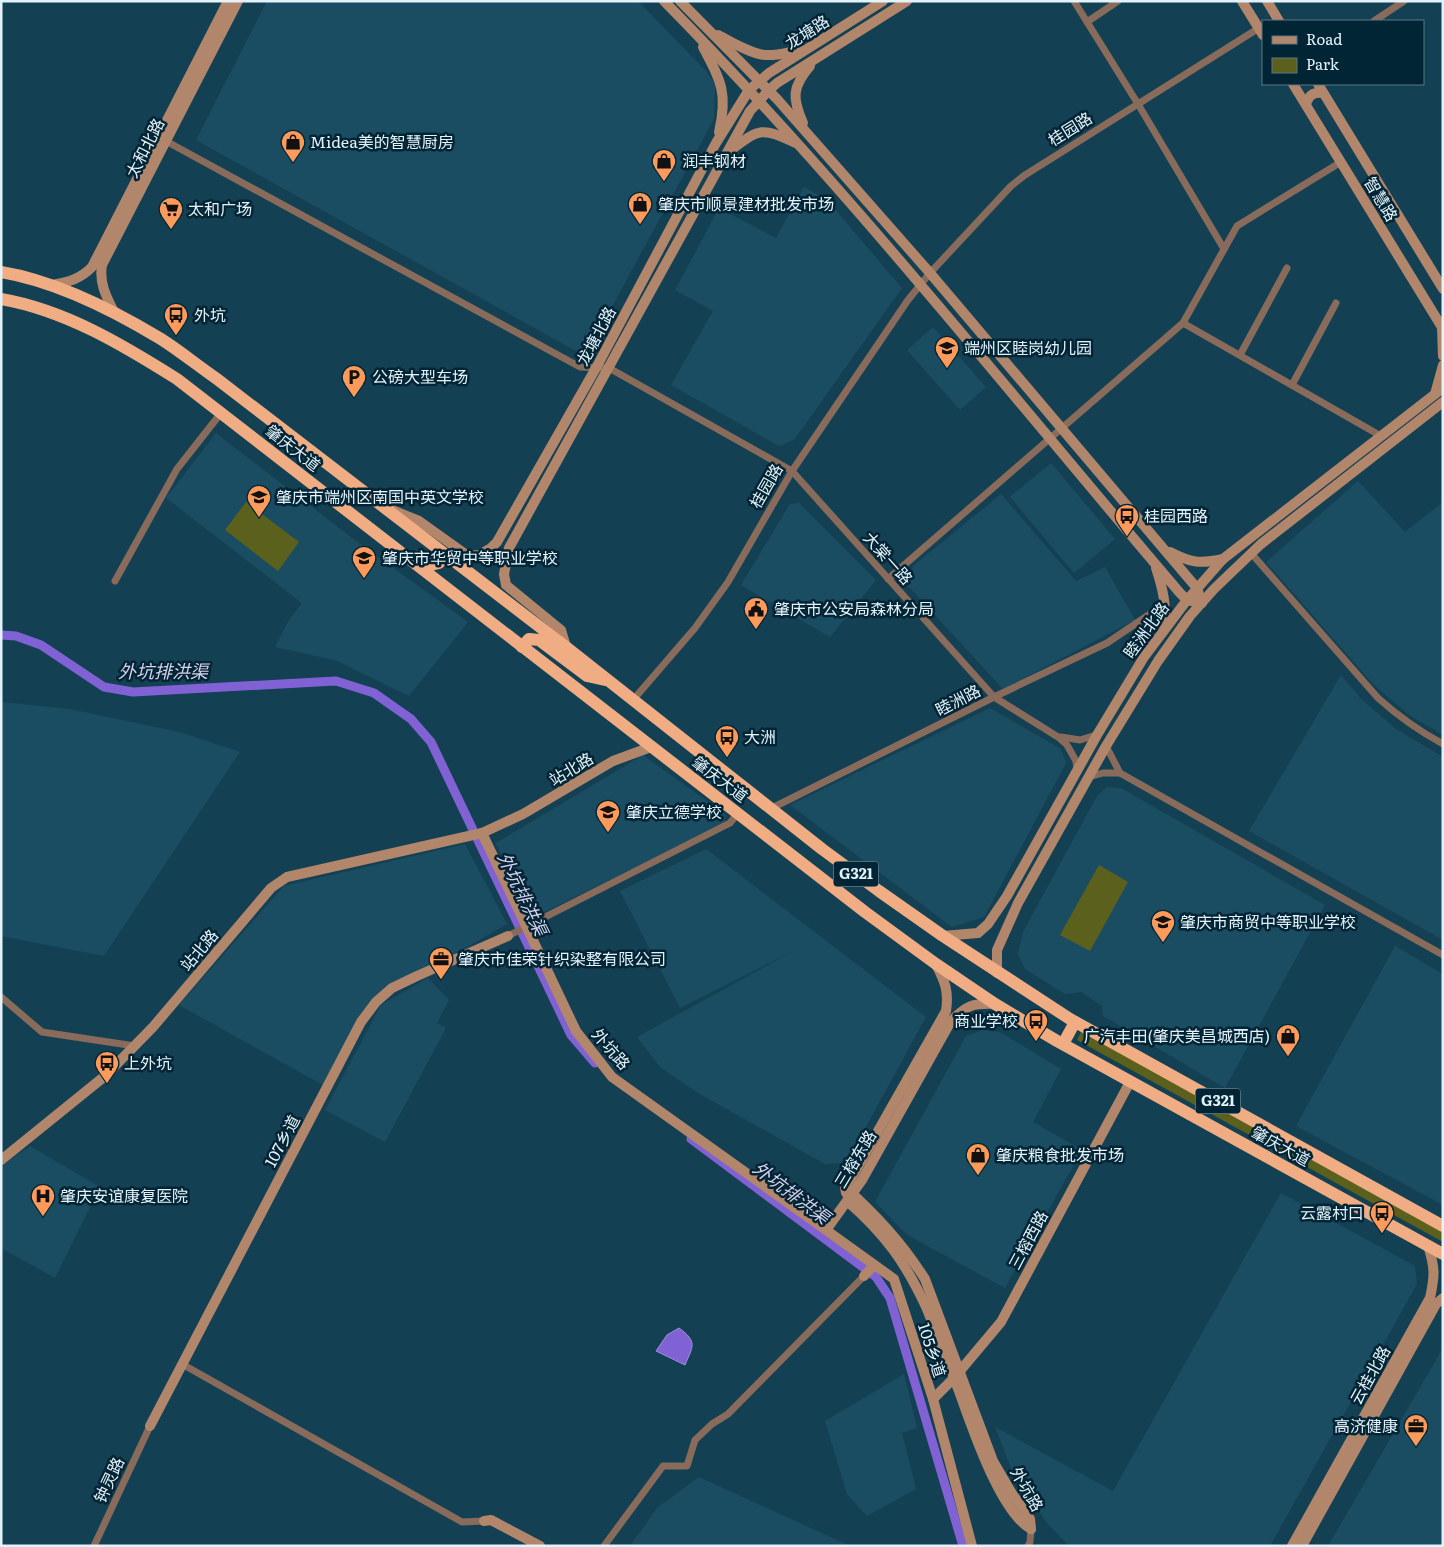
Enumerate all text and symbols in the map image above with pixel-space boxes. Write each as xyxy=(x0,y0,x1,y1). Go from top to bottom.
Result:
street label: 龙塘路 xyxy=(780,8,833,54)
legend xyxy=(1262,20,1424,85)
text: Road xyxy=(1306,27,1342,50)
text: Park xyxy=(1306,52,1340,75)
street label: 桂园路 xyxy=(1043,105,1096,151)
street label: 太和北路 xyxy=(119,114,169,182)
shop icon: Midea美的智慧厨房 xyxy=(280,129,306,163)
place label: Midea美的智慧厨房 xyxy=(310,129,454,153)
shop icon: 润丰钢材 xyxy=(651,148,677,182)
place label: 润丰钢材 xyxy=(682,148,746,172)
street label: 智慧路 xyxy=(1359,172,1405,225)
shop icon: 肇庆市顺景建材批发市场 xyxy=(627,191,653,225)
place label: 肇庆市顺景建材批发市场 xyxy=(658,191,834,215)
supermarket icon: 太和广场 xyxy=(158,196,184,230)
place label: 太和广场 xyxy=(188,196,252,220)
bus stop icon: 外坑 xyxy=(163,302,189,336)
place label: 外坑 xyxy=(194,302,226,326)
street label: 龙塘北路 xyxy=(569,302,621,369)
school or university icon: 端州区睦岗幼儿园 xyxy=(934,335,960,369)
place label: 端州区睦岗幼儿园 xyxy=(964,335,1092,359)
parking icon: 公磅大型车场 xyxy=(341,364,367,398)
place label: 公磅大型车场 xyxy=(372,364,468,388)
street label: 肇庆大道 xyxy=(261,418,326,476)
street label: 桂园路 xyxy=(743,459,788,512)
school or university icon: 肇庆市端州区南国中英文学校 xyxy=(246,484,272,518)
place label: 肇庆市端州区南国中英文学校 xyxy=(276,484,484,508)
bus stop icon: 桂园西路 xyxy=(1114,503,1140,537)
place label: 桂园西路 xyxy=(1144,503,1208,527)
street label: 大棠一路 xyxy=(858,526,919,589)
school or university icon: 肇庆市华贸中等职业学校 xyxy=(351,545,377,579)
place label: 肇庆市华贸中等职业学校 xyxy=(382,545,558,569)
public building icon: 肇庆市公安局森林分局 xyxy=(743,596,769,630)
place label: 肇庆市公安局森林分局 xyxy=(774,596,934,620)
street label: 睦洲北路 xyxy=(1117,596,1174,662)
water label: 外坑排洪渠 xyxy=(118,657,211,684)
street label: 睦洲路 xyxy=(931,678,984,721)
bus stop icon: 大洲 xyxy=(714,724,740,758)
place label: 大洲 xyxy=(744,724,776,748)
street label: 站北路 xyxy=(544,745,597,791)
street label: 肇庆大道 xyxy=(688,749,753,807)
school or university icon: 肇庆立德学校 xyxy=(595,799,621,833)
place label: 肇庆立德学校 xyxy=(626,799,722,823)
water label: 外坑排洪渠 xyxy=(491,847,557,942)
road number: G321 xyxy=(834,862,878,886)
school or university icon: 肇庆市商贸中等职业学校 xyxy=(1150,909,1176,943)
place label: 肇庆市商贸中等职业学校 xyxy=(1180,909,1356,933)
street label: 站北路 xyxy=(174,923,223,975)
office icon: 肇庆市佳荣针织染整有限公司 xyxy=(428,946,454,980)
place label: 肇庆市佳荣针织染整有限公司 xyxy=(458,946,666,970)
place label: 商业学校 xyxy=(954,1008,1018,1032)
bus stop icon: 商业学校 xyxy=(1023,1008,1049,1042)
street label: 外坑路 xyxy=(587,1022,637,1074)
place label: 广汽丰田(肇庆美昌城西店) xyxy=(1083,1023,1270,1047)
shop icon: 广汽丰田(肇庆美昌城西店) xyxy=(1275,1023,1301,1057)
bus stop icon: 上外坑 xyxy=(94,1050,120,1084)
place label: 上外坑 xyxy=(124,1050,172,1074)
road number: G321 xyxy=(1196,1088,1240,1114)
street label: 107乡道 xyxy=(257,1110,305,1171)
street label: 肇庆大道 xyxy=(1248,1119,1315,1171)
street label: 三榕东路 xyxy=(827,1125,881,1192)
shop icon: 肇庆粮食批发市场 xyxy=(965,1142,991,1176)
place label: 肇庆粮食批发市场 xyxy=(996,1142,1124,1166)
water label: 外坑排洪渠 xyxy=(748,1154,838,1231)
hospital icon: 肇庆安谊康复医院 xyxy=(30,1183,56,1217)
place label: 肇庆安谊康复医院 xyxy=(60,1183,188,1207)
place label: 云露村口 xyxy=(1300,1200,1364,1224)
bus stop icon: 云露村口 xyxy=(1369,1200,1395,1234)
street label: 三榕西路 xyxy=(1001,1206,1053,1273)
street label: 105乡道 xyxy=(913,1319,953,1380)
street label: 云桂北路 xyxy=(1343,1341,1395,1408)
place label: 高济健康 xyxy=(1334,1413,1398,1437)
office icon: 高济健康 xyxy=(1403,1413,1429,1447)
street label: 钟灵路 xyxy=(87,1453,129,1506)
street label: 外坑路 xyxy=(1005,1462,1050,1515)

